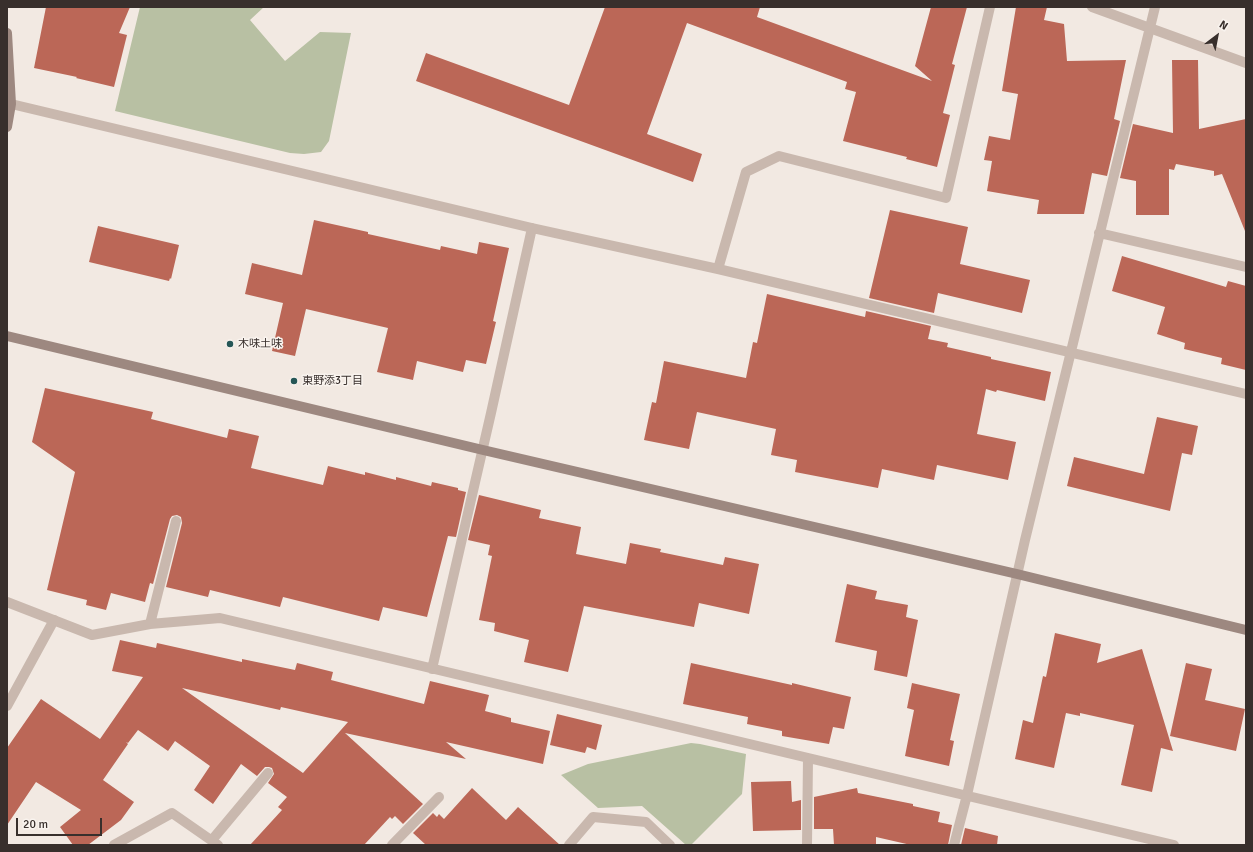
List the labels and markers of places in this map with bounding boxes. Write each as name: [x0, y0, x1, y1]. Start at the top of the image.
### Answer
place label: 木味土味: [238, 337, 282, 351]
marker: 木味土味: [225, 339, 235, 349]
place label: 東野添3丁目: [302, 374, 363, 388]
marker: 東野添3丁目: [289, 376, 299, 386]

